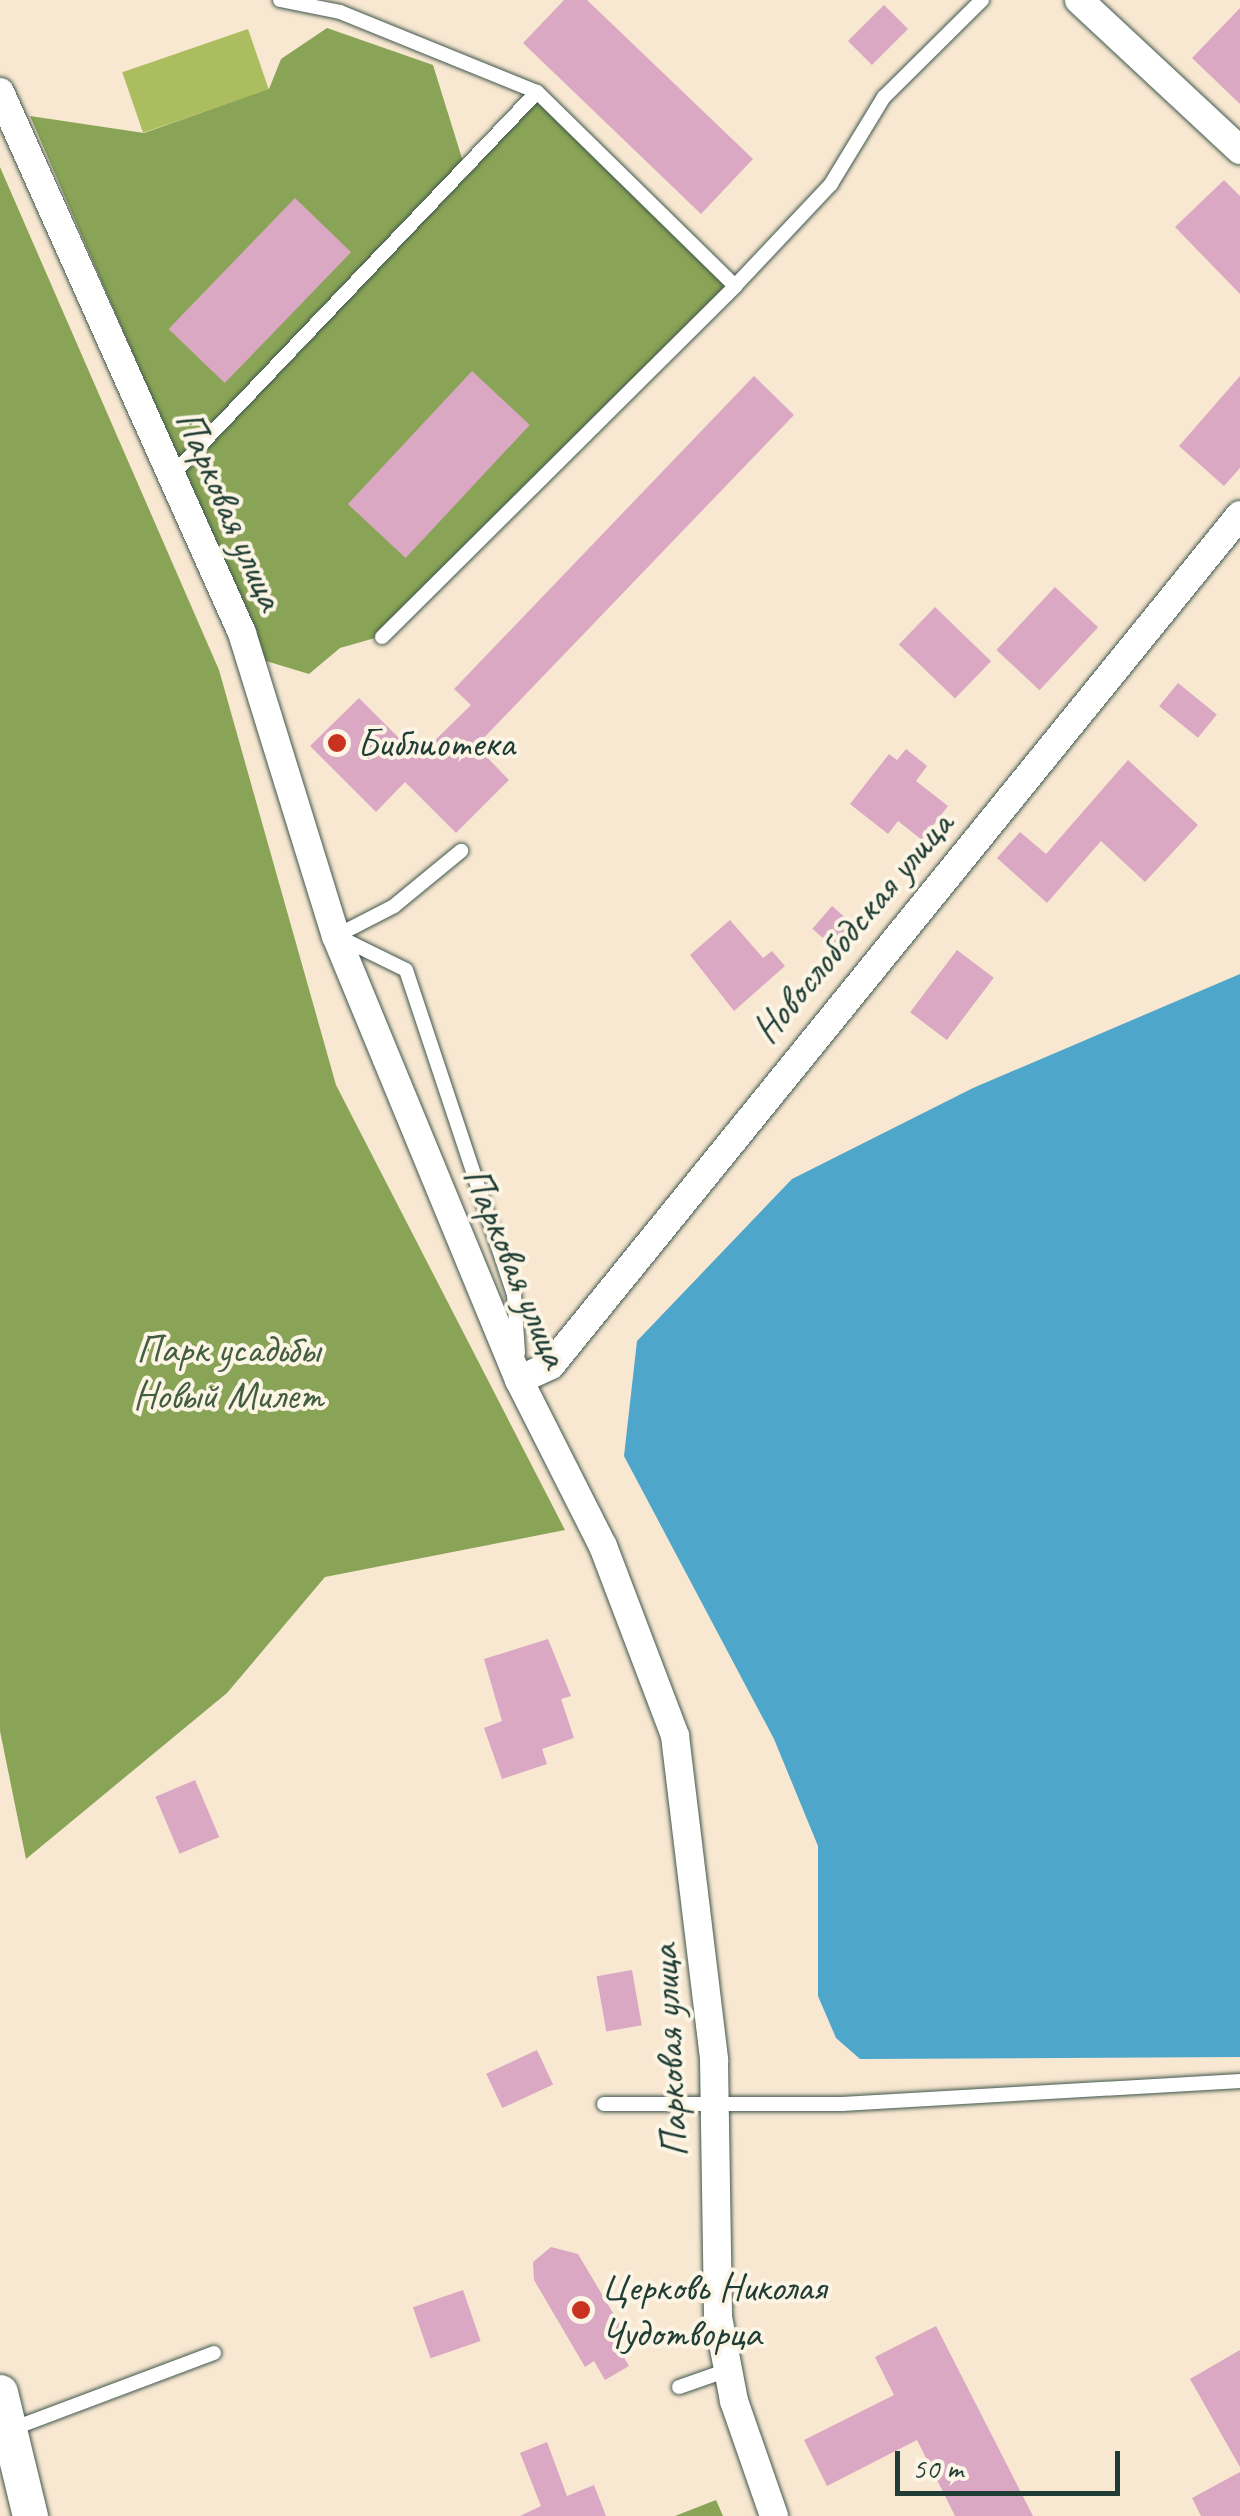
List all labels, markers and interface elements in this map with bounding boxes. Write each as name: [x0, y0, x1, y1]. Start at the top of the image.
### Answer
street label: Парковая улица: [164, 402, 296, 618]
place label: Библиотека: [357, 719, 514, 767]
marker: Библиотека: [326, 732, 348, 754]
street label: Новослободская улица: [741, 801, 963, 1053]
street label: Парковая улица: [452, 1159, 580, 1375]
park label: Парк усадьбы Новый Милет: [133, 1325, 323, 1419]
street label: Парковая улица: [639, 1942, 699, 2160]
place label: Церковь Николая Чудотворца: [601, 2263, 827, 2357]
marker: Церковь Николая Чудотворца: [570, 2299, 592, 2321]
scale bar: [900, 2431, 1125, 2493]
text: 50 m: [912, 2449, 963, 2487]

